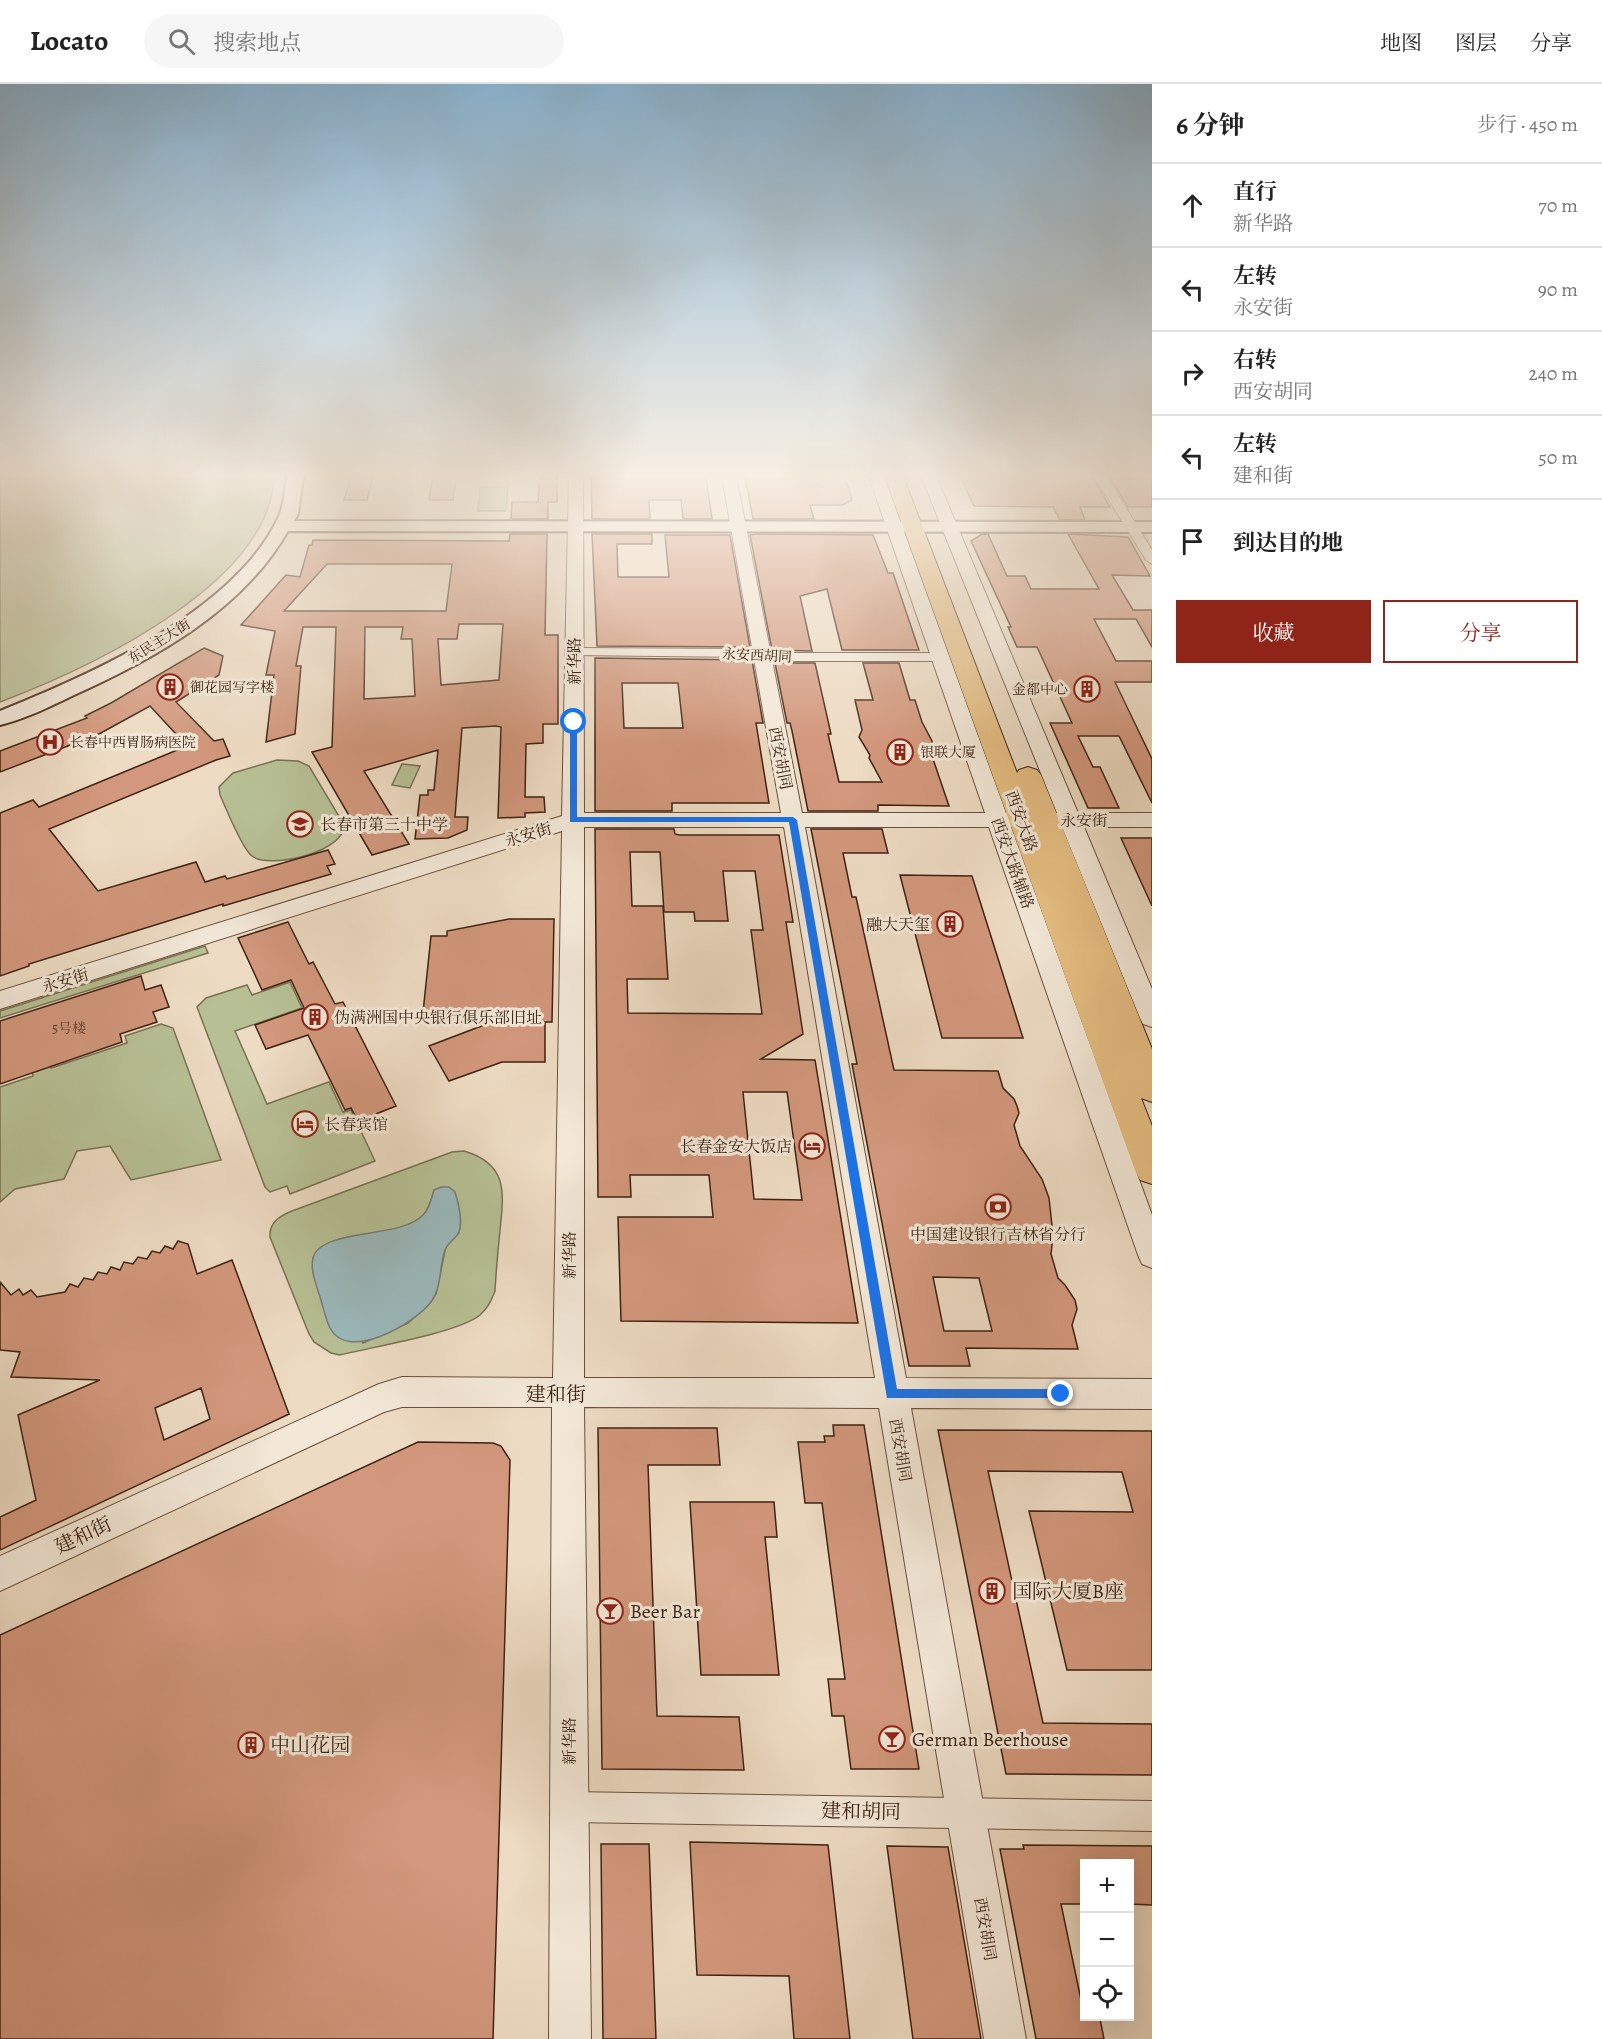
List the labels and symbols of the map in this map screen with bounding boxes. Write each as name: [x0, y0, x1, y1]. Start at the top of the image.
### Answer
street label: 东民主大街: [125, 615, 194, 668]
street label: 新华路: [564, 637, 586, 685]
street label: 永安西胡同: [722, 644, 792, 667]
building icon: 御花园写字楼: [155, 672, 185, 702]
building icon: 金都中心: [1072, 674, 1102, 704]
place label: 御花园写字楼: [190, 678, 274, 697]
place label: 金都中心: [1012, 680, 1068, 699]
route start: [560, 708, 586, 734]
street label: 西安胡同: [763, 725, 797, 792]
hospital icon: 长春中西胃肠病医院: [35, 727, 65, 757]
place label: 长春中西胃肠病医院: [70, 733, 196, 752]
building icon: 银联大厦: [885, 737, 915, 767]
place label: 银联大厦: [920, 743, 976, 762]
street label: 西安大路: [1000, 788, 1042, 855]
school or university icon: 长春市第三十中学: [285, 809, 315, 839]
street label: 永安街: [1060, 810, 1108, 832]
place label: 长春市第三十中学: [320, 814, 448, 836]
street label: 西安大路辅路: [985, 814, 1039, 912]
street label: 永安街: [502, 817, 554, 852]
building icon: 融大天玺: [935, 909, 965, 939]
place label: 融大天玺: [866, 914, 930, 936]
street label: 永安街: [39, 963, 91, 998]
building icon: 伪满洲国中央银行俱乐部旧址: [300, 1002, 330, 1032]
place label: 伪满洲国中央银行俱乐部旧址: [334, 1007, 542, 1029]
house number: 5号楼: [52, 1019, 86, 1038]
hotel icon: 长春宾馆: [290, 1109, 320, 1139]
place label: 长春宾馆: [324, 1114, 388, 1136]
hotel icon: 长春金安大饭店: [797, 1131, 827, 1161]
place label: 长春金安大饭店: [680, 1136, 792, 1158]
bank icon: 中国建设银行吉林省分行: [983, 1192, 1013, 1222]
place label: 中国建设银行吉林省分行: [910, 1224, 1086, 1246]
street label: 新华路: [559, 1231, 581, 1279]
route end: [1047, 1380, 1073, 1406]
street label: 建和街: [526, 1381, 586, 1408]
street label: 西安胡同: [884, 1417, 916, 1484]
street label: 建和街: [50, 1511, 116, 1560]
building icon: 国际大厦B座: [977, 1576, 1007, 1606]
place label: 国际大厦B座: [1012, 1578, 1124, 1605]
bar icon: Beer Bar: [595, 1596, 625, 1626]
place label: Beer Bar: [630, 1598, 701, 1625]
street label: 新华路: [559, 1717, 581, 1765]
bar icon: German Beerhouse: [877, 1724, 907, 1754]
place label: German Beerhouse: [912, 1726, 1068, 1753]
building icon: 中山花园: [236, 1730, 266, 1760]
place label: 中山花园: [270, 1732, 350, 1759]
street label: 建和胡同: [821, 1797, 901, 1826]
street label: 西安胡同: [969, 1896, 1001, 1963]

